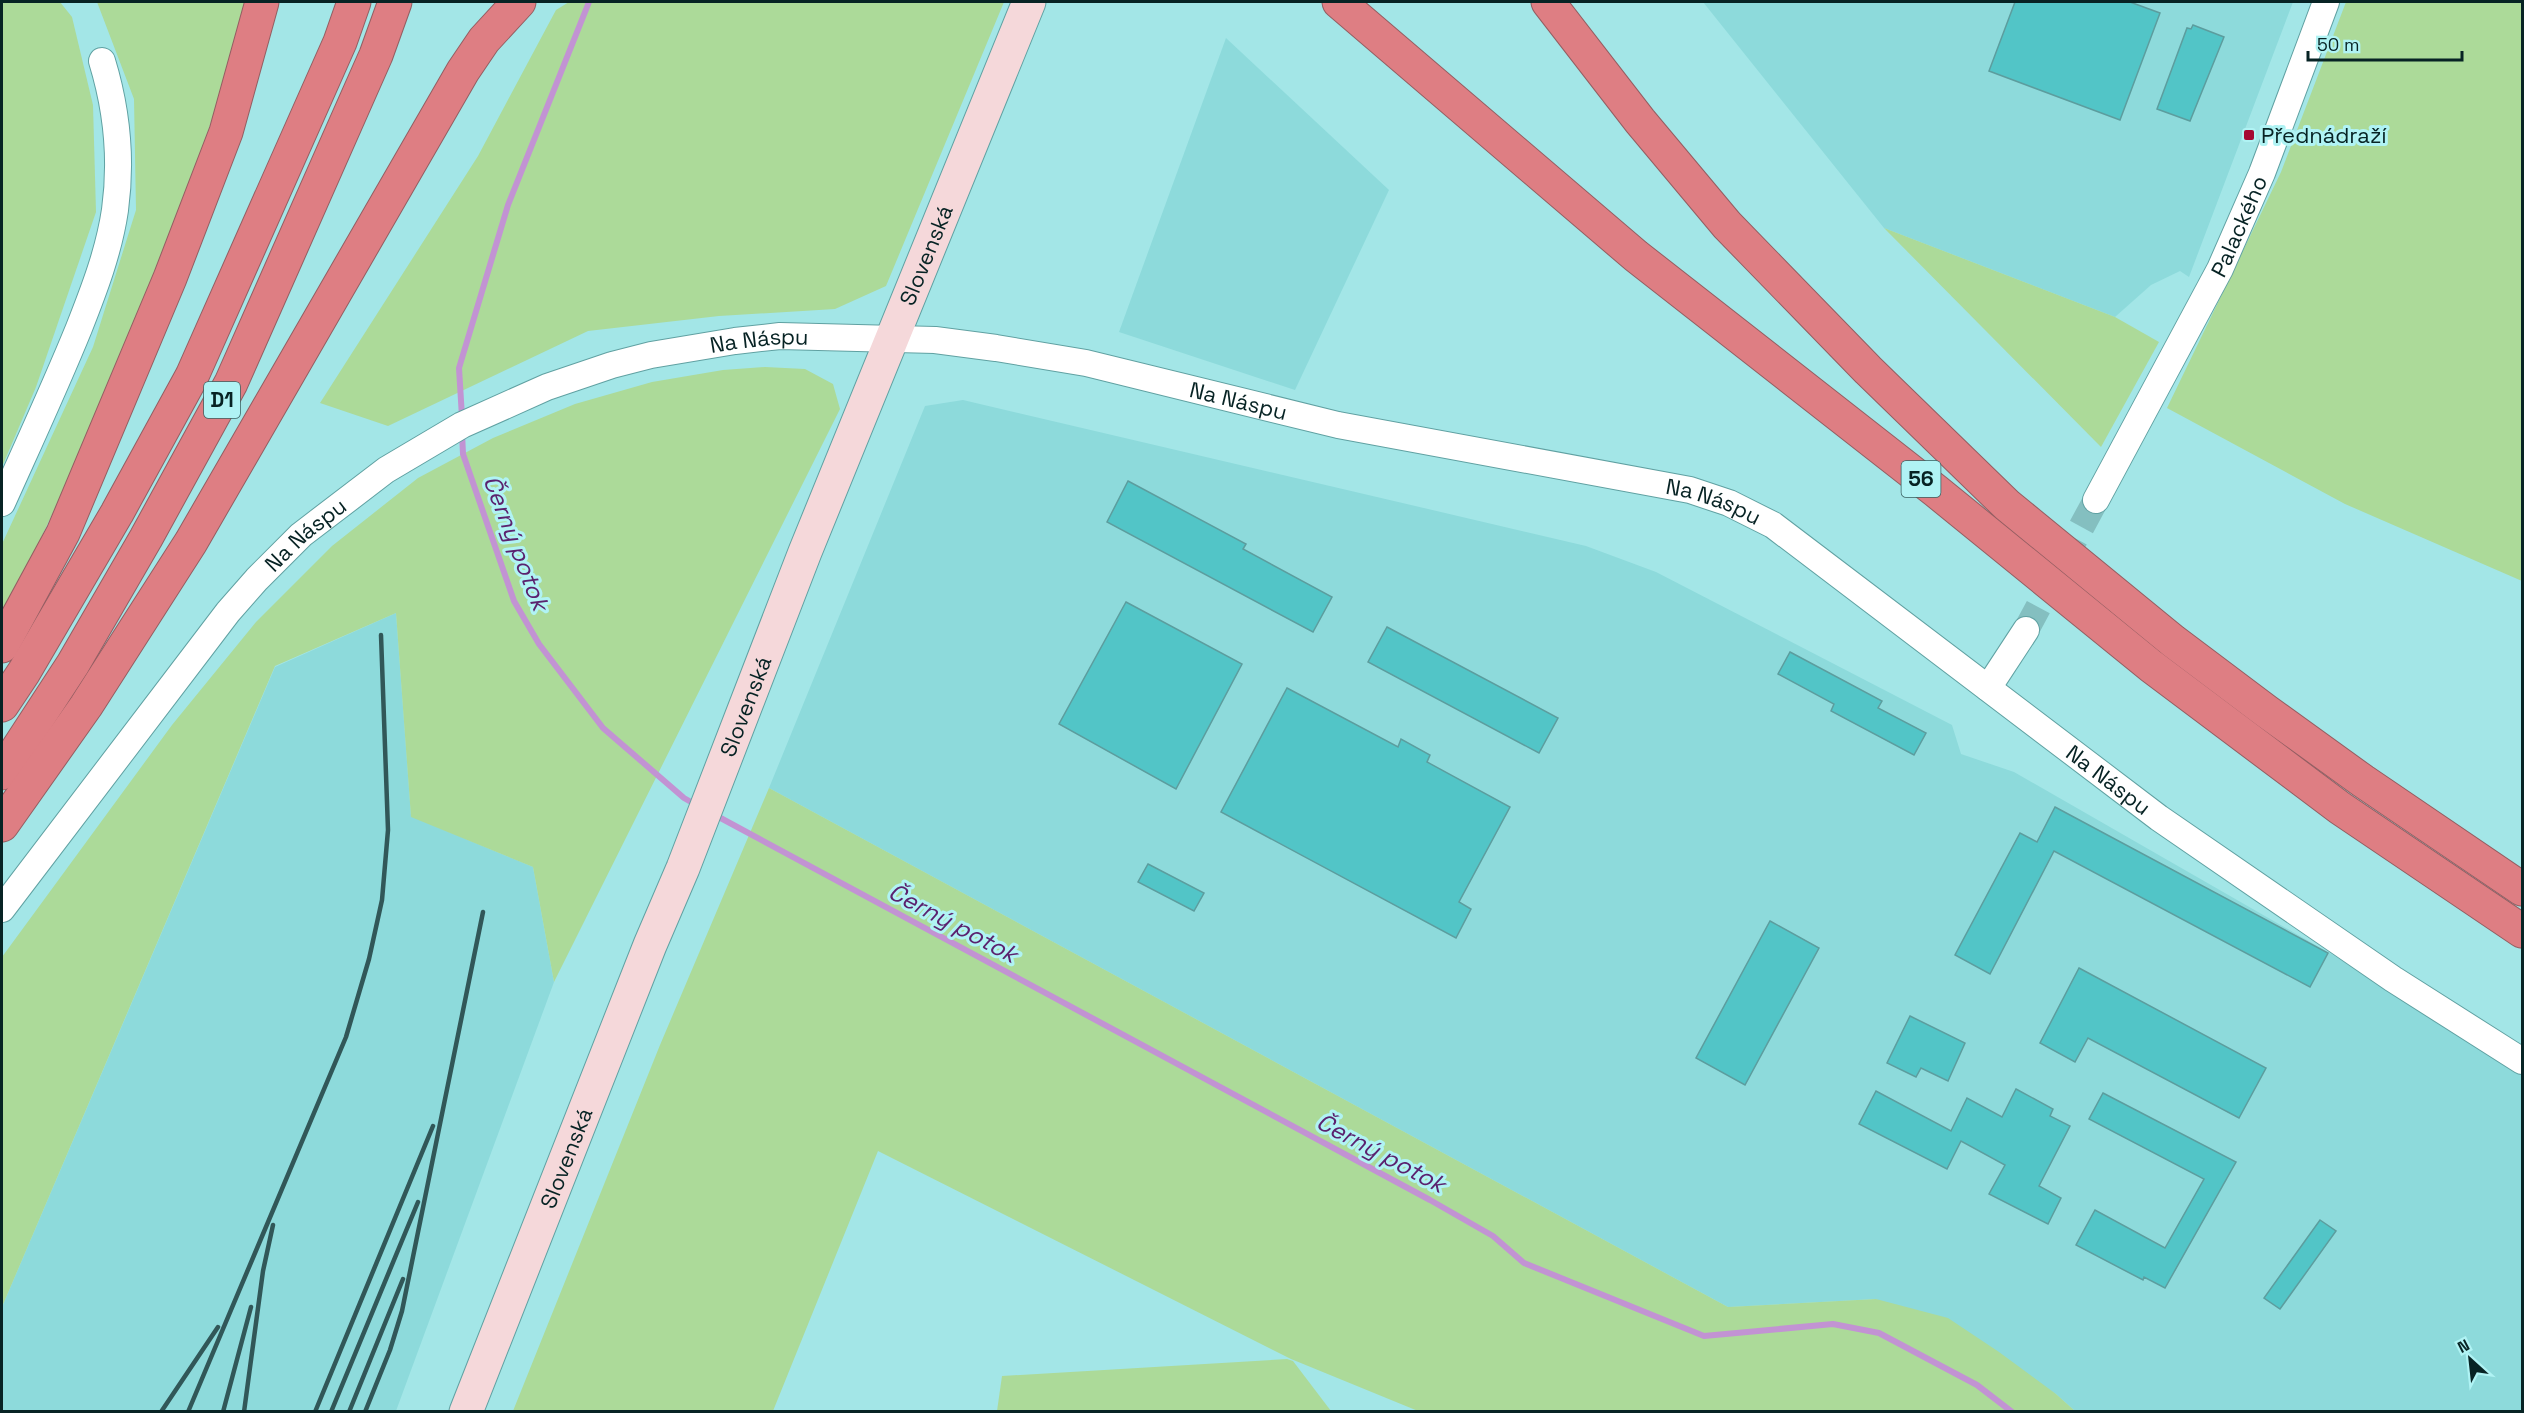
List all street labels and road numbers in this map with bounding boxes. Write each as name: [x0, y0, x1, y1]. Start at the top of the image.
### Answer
street label: Palackého: [2204, 171, 2273, 282]
street label: Slovenská: [893, 201, 959, 309]
street label: Na Náspu: [708, 322, 809, 359]
street label: Na Náspu: [1187, 375, 1290, 426]
road number: D1: [204, 382, 240, 418]
road number: 56: [1902, 461, 1940, 497]
street label: Na Náspu: [1664, 472, 1766, 531]
street label: Na Náspu: [259, 491, 352, 577]
street label: Slovenská: [713, 652, 778, 761]
street label: Na Náspu: [2061, 739, 2157, 821]
street label: Slovenská: [534, 1103, 599, 1212]

